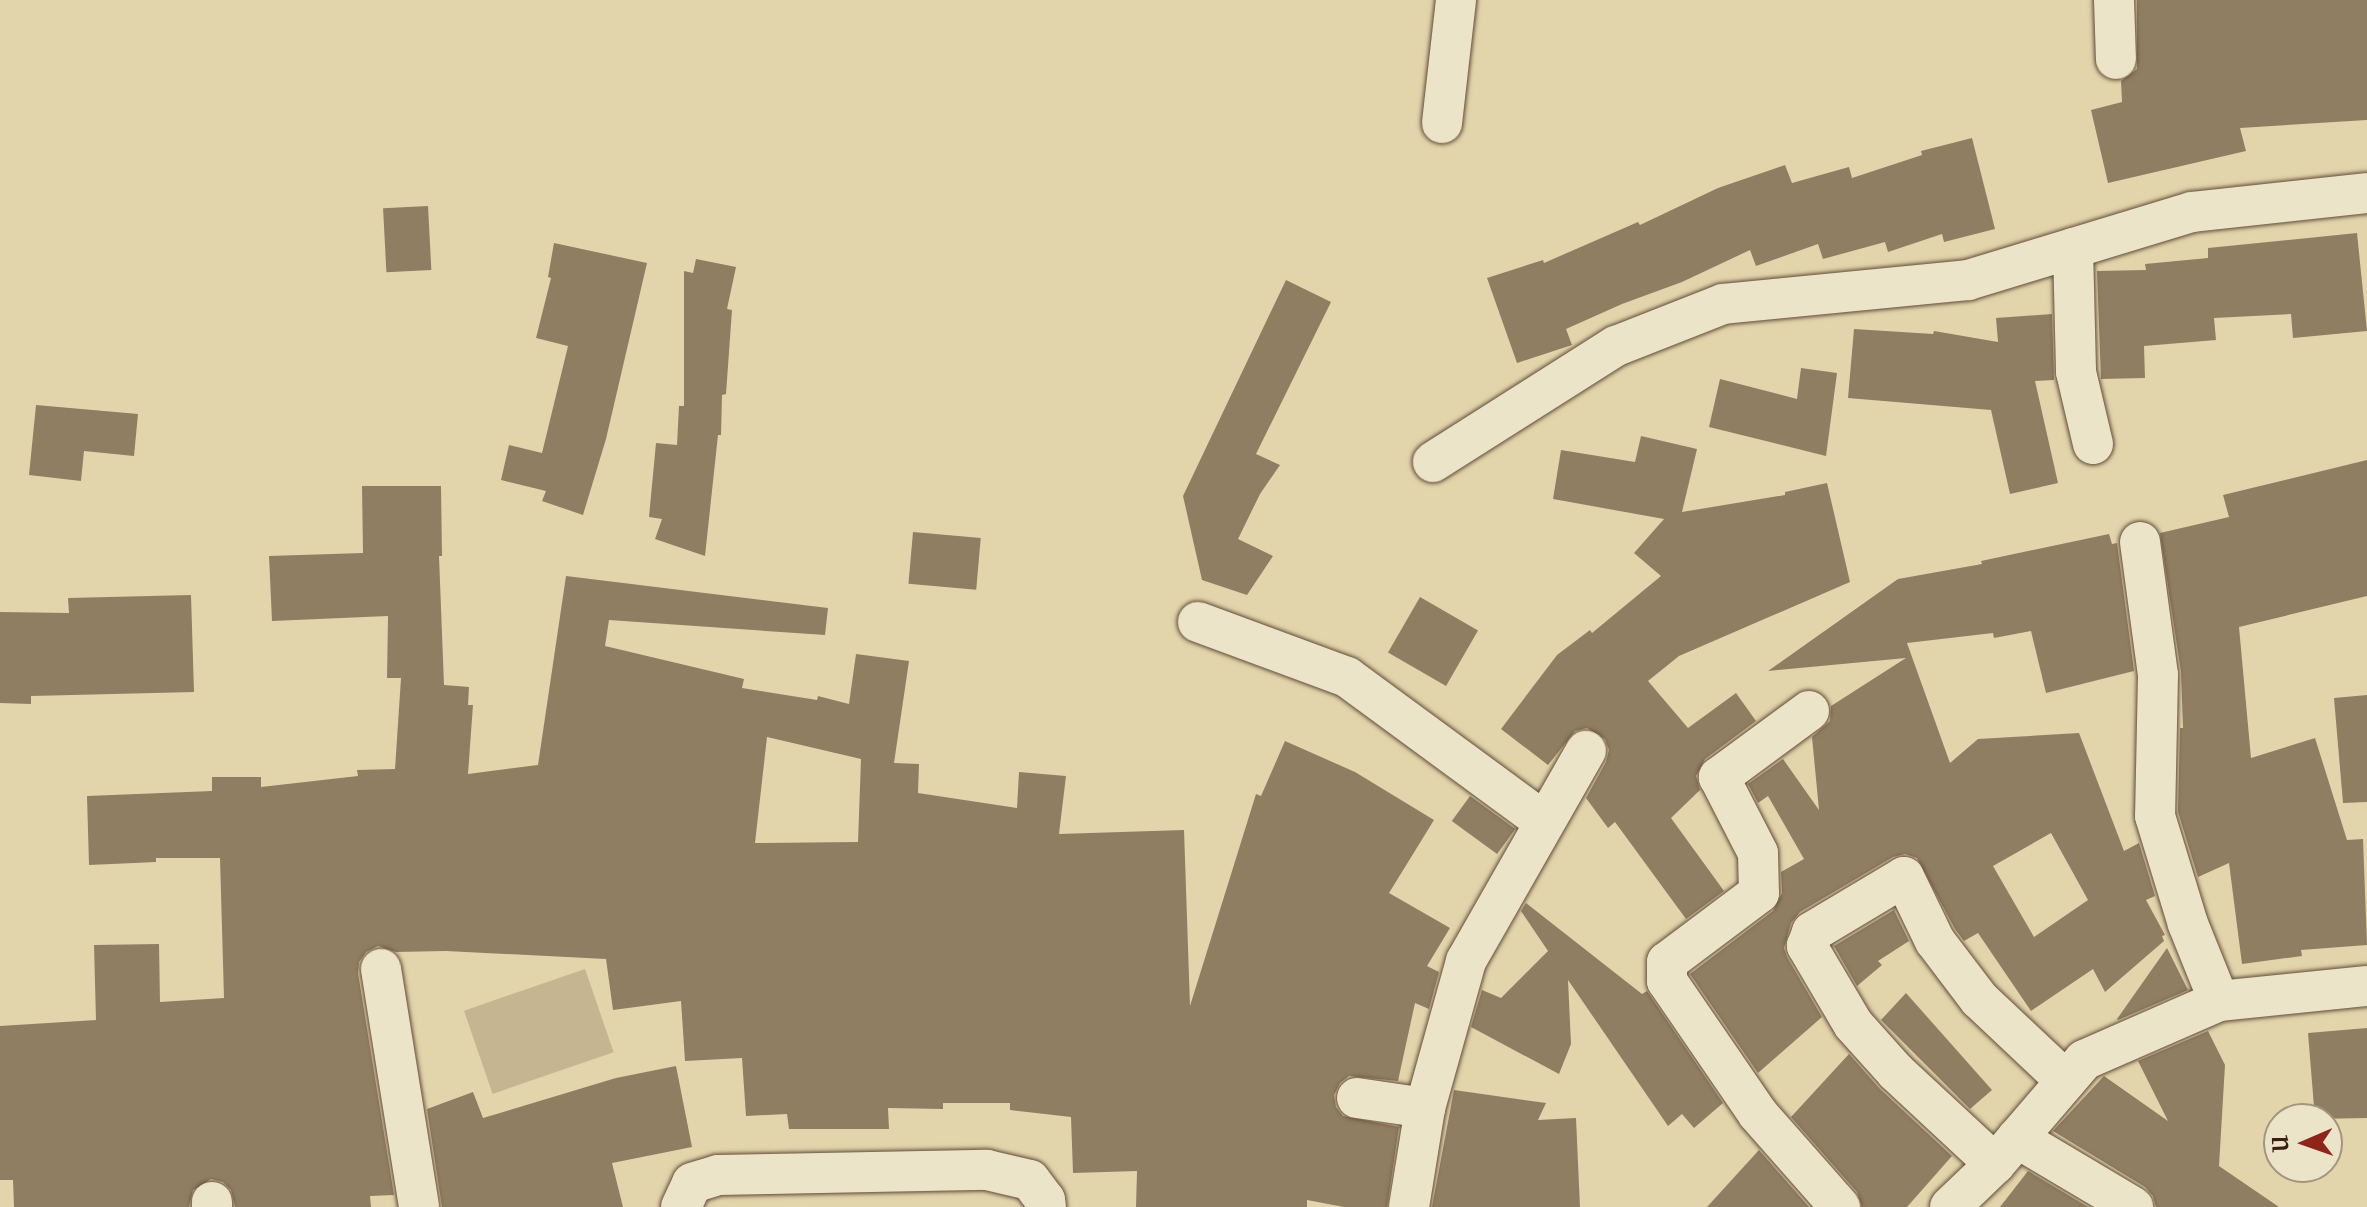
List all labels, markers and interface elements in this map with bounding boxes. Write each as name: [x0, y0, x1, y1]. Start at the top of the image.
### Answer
north arrow: [2263, 1103, 2343, 1183]
text: U: [2268, 1135, 2294, 1153]

